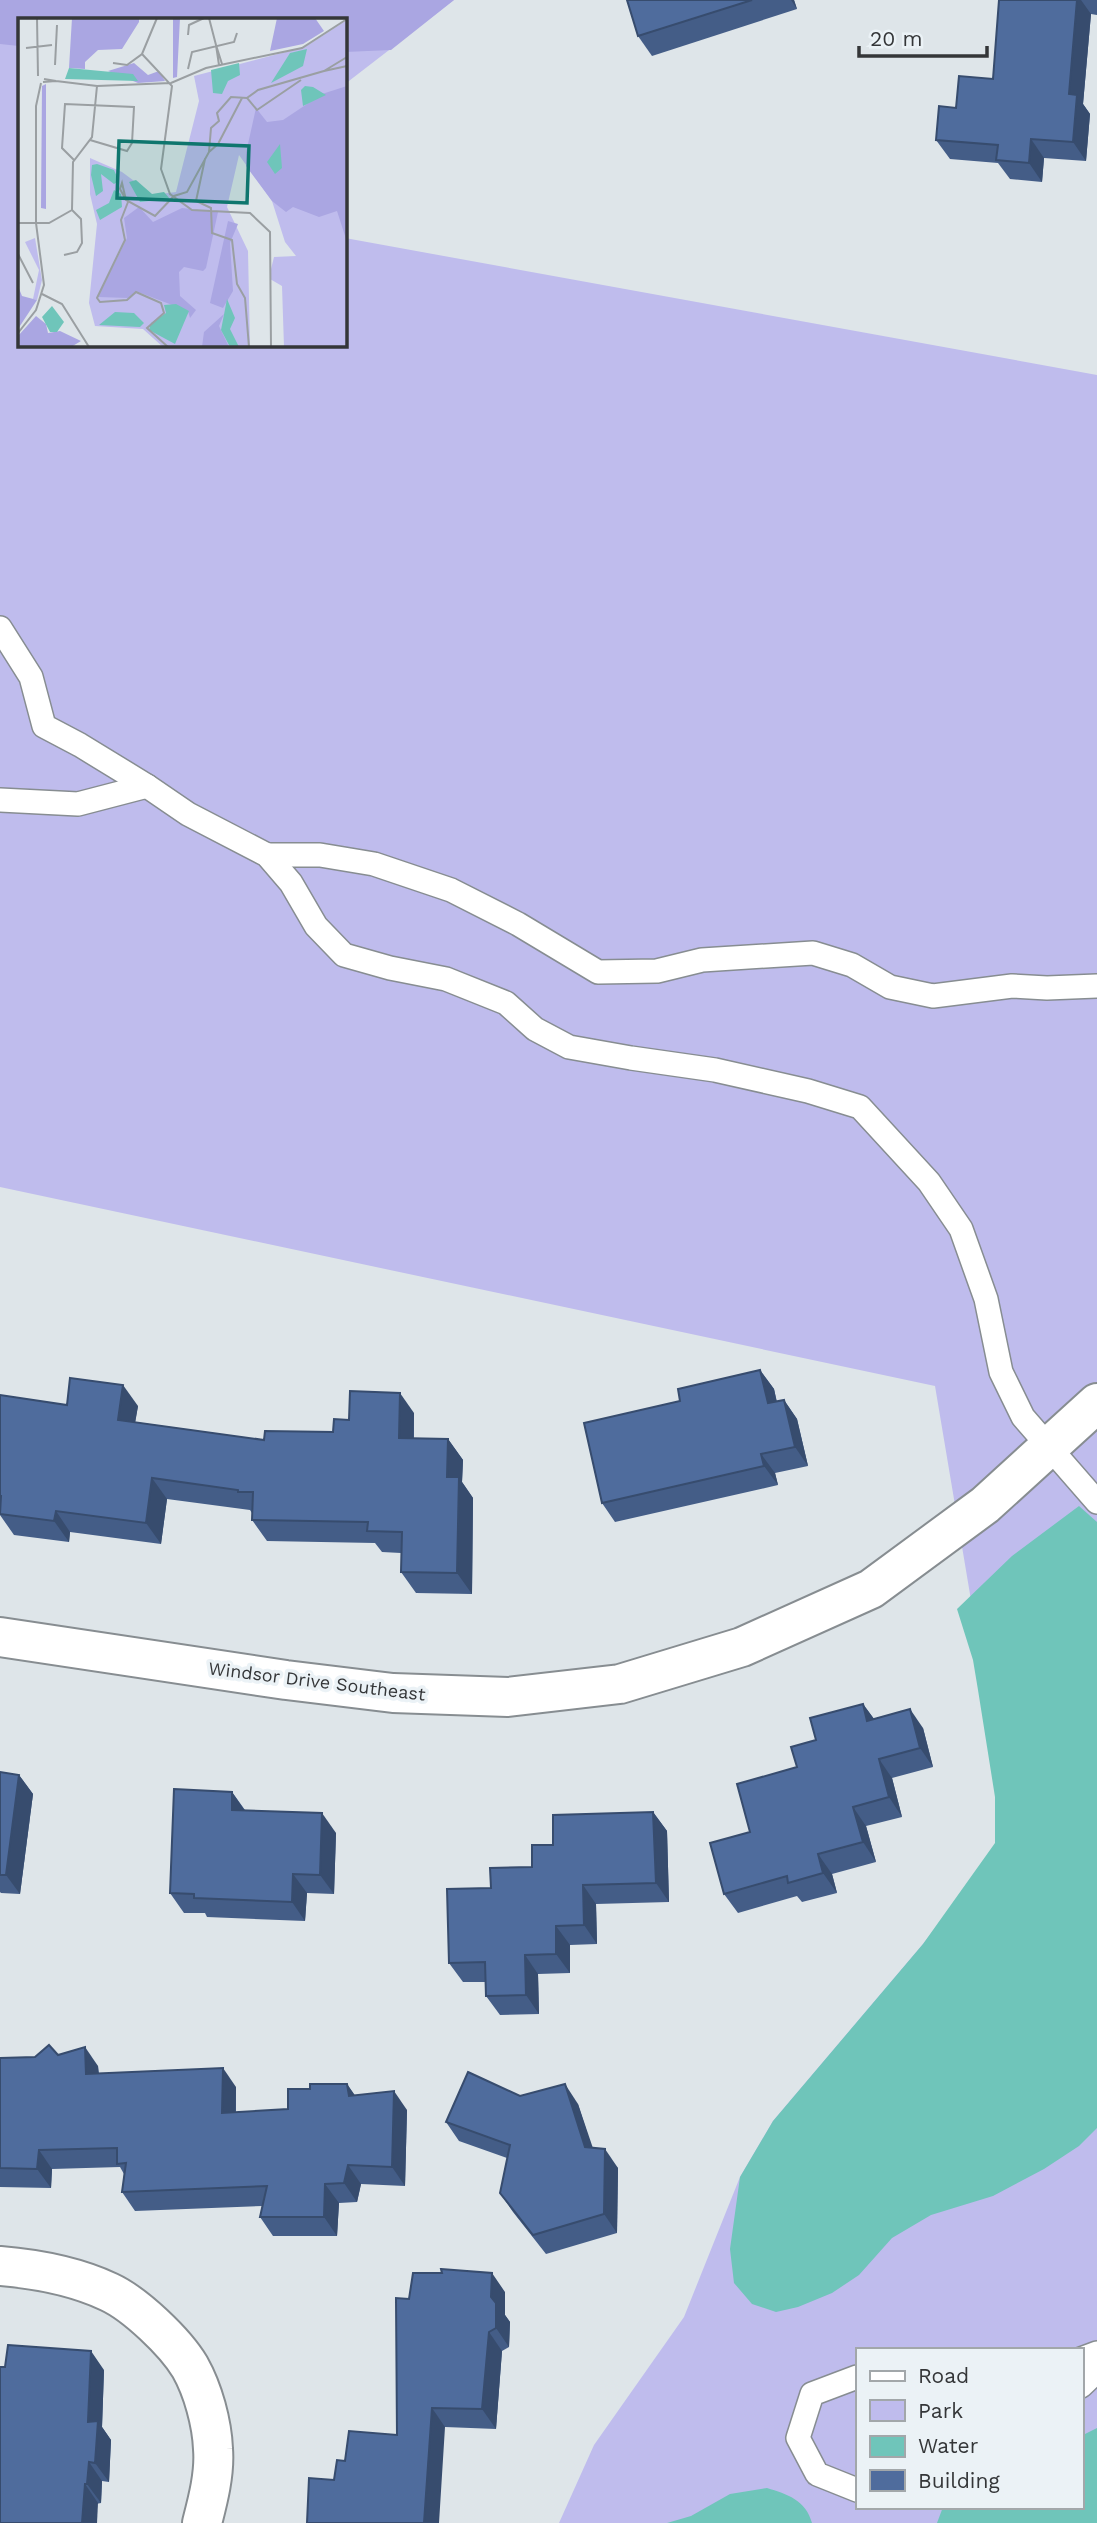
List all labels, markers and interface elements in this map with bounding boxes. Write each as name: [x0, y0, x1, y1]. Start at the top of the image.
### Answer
scale bar: [859, 14, 987, 58]
inset map: [18, 18, 346, 346]
text: 20 m: [870, 26, 922, 51]
street label: Windsor Drive Southeast: [207, 1657, 427, 1705]
legend: [856, 2348, 1083, 2509]
text: Road: [918, 2363, 969, 2388]
text: Park: [918, 2398, 963, 2423]
text: Water: [918, 2433, 979, 2458]
text: Building: [918, 2468, 1000, 2493]

